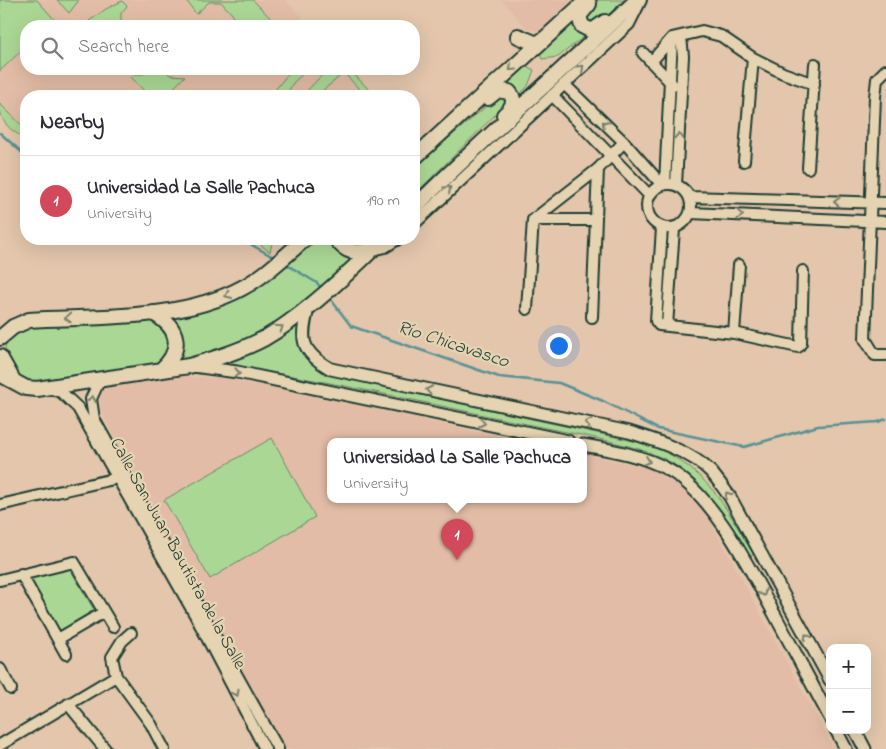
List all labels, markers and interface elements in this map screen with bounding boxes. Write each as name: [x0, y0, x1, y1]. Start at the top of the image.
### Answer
search box: [20, 20, 420, 75]
icon: search: [38, 34, 66, 62]
text: Search here: [78, 34, 169, 61]
one-way arrow: [509, 63, 518, 72]
one-way arrow: [576, 65, 585, 74]
text: Nearby: [40, 108, 104, 138]
one-way arrow: [602, 120, 611, 129]
one-way arrow: [673, 132, 684, 140]
text: Universidad La Salle Pachuca: [87, 175, 315, 202]
one-way arrow: [443, 186, 452, 195]
text: 1: [53, 189, 59, 213]
text: 190 m: [367, 189, 400, 213]
one-way arrow: [833, 196, 841, 207]
text: University: [87, 202, 152, 226]
one-way arrow: [736, 210, 744, 221]
one-way arrow: [224, 289, 233, 299]
one-way arrow: [64, 312, 72, 323]
water label: Río Chicavasco: [394, 314, 513, 376]
one-way arrow: [274, 325, 283, 333]
your location: [546, 333, 572, 359]
one-way arrow: [233, 367, 241, 377]
one-way arrow: [425, 385, 433, 396]
one-way arrow: [87, 394, 97, 403]
one-way arrow: [477, 418, 486, 428]
one-way arrow: [584, 419, 592, 429]
street label: Calle San Juan Bautista de la Salle: [102, 434, 252, 675]
popup: [327, 438, 587, 503]
text: Universidad La Salle Pachuca: [343, 445, 571, 472]
one-way arrow: [643, 455, 651, 465]
text: University: [343, 472, 408, 496]
one-way arrow: [725, 491, 734, 501]
pin: 1: [441, 519, 473, 560]
one-way arrow: [757, 588, 767, 597]
one-way arrow: [803, 633, 813, 642]
map controls: [826, 644, 871, 734]
button: +: [826, 644, 871, 689]
one-way arrow: [230, 688, 240, 697]
button: −: [826, 689, 871, 734]

